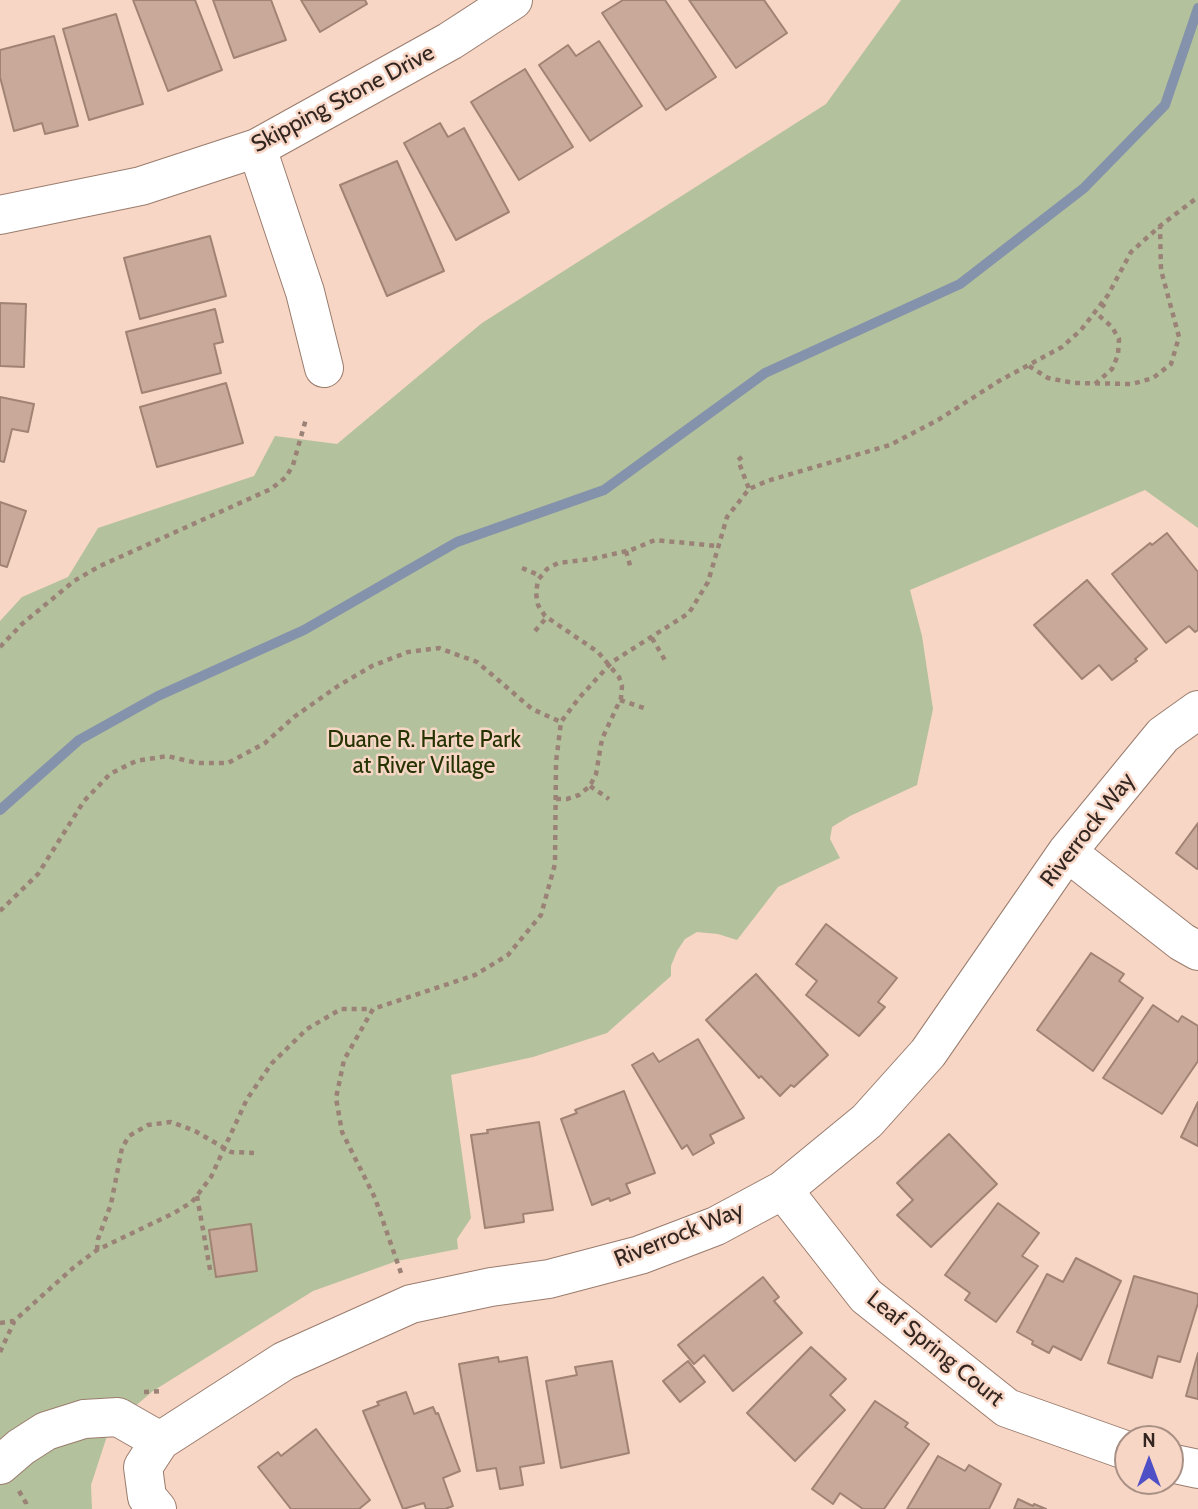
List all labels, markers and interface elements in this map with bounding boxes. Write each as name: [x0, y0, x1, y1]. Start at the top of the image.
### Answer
street label: Skipping Stone Drive: [247, 39, 439, 159]
park label: Duane R. Harte Park at River Village: [327, 726, 521, 780]
street label: Riverrock Way: [1035, 767, 1141, 893]
street label: Riverrock Way: [610, 1196, 748, 1274]
street label: Leaf Spring Court: [861, 1285, 1009, 1413]
north arrow: [1114, 1425, 1184, 1495]
text: N: [1142, 1429, 1156, 1452]

